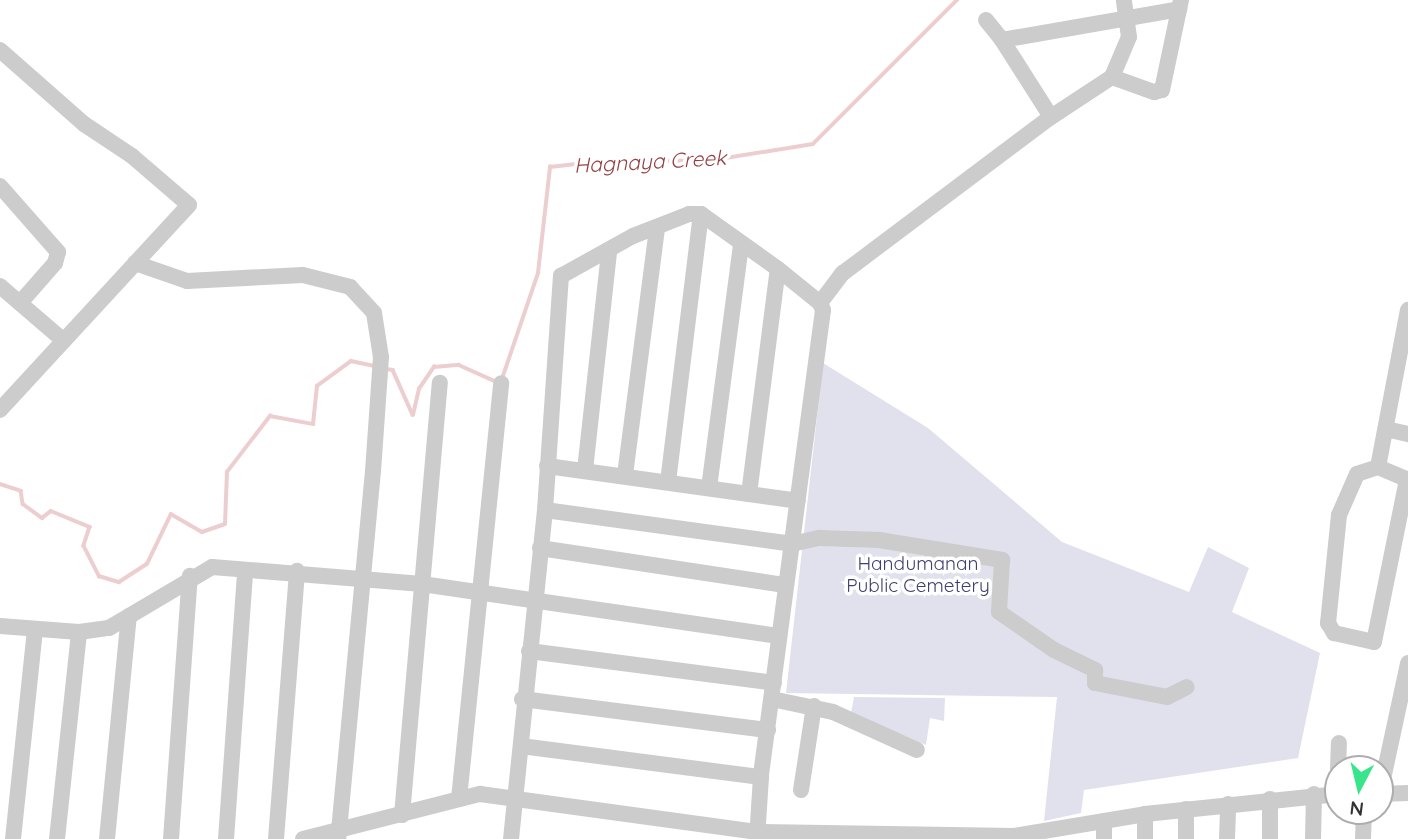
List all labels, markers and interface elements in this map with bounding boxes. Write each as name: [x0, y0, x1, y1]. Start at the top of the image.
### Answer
water label: Hagnaya Creek: [573, 144, 727, 178]
park label: Handumanan Public Cemetery: [846, 553, 990, 597]
north arrow: [1324, 755, 1394, 825]
text: N: [1348, 796, 1365, 822]

